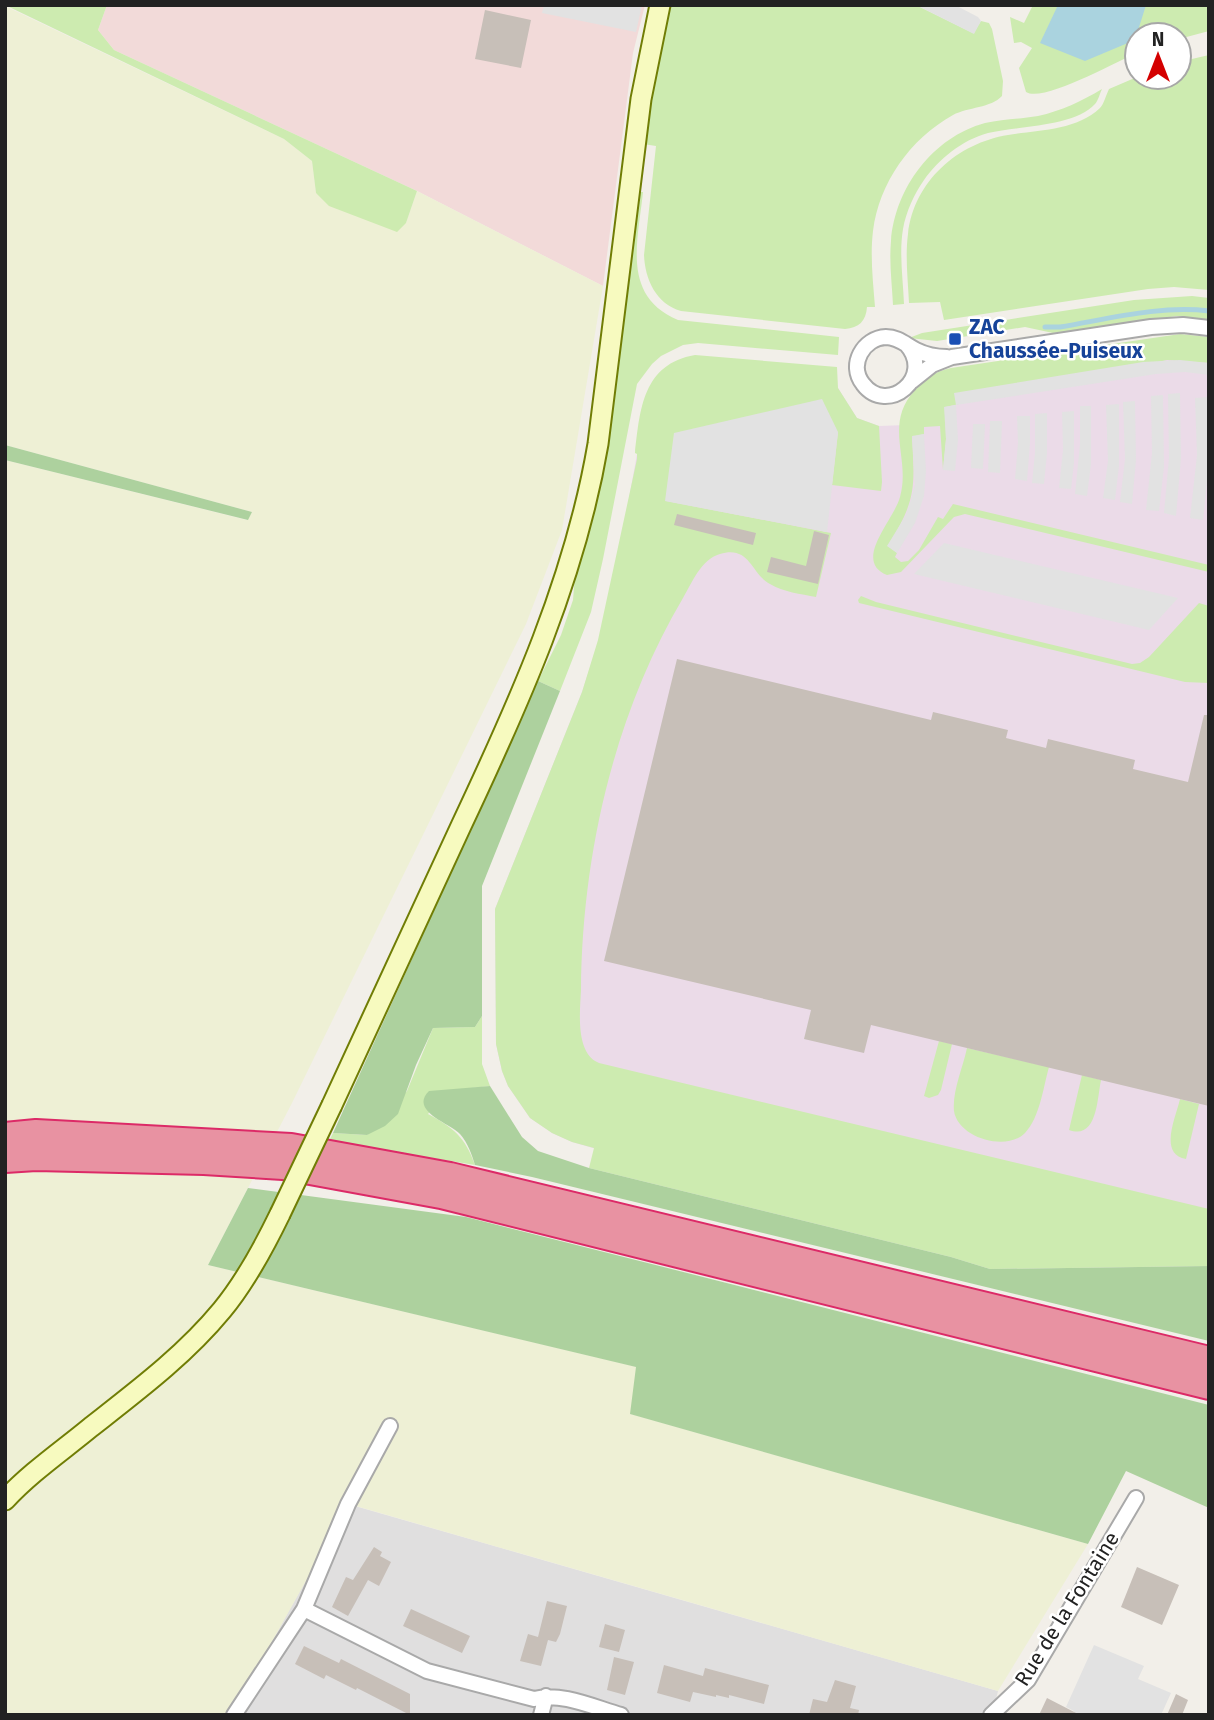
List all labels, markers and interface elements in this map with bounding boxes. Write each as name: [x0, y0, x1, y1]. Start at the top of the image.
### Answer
north arrow: [1123, 21, 1193, 91]
text: N: [1152, 28, 1164, 51]
place label: ZAC Chaussée-Puiseux: [969, 314, 1143, 364]
marker: ZAC Chaussée-Puiseux: [947, 331, 963, 347]
street label: Rue de la Fontaine: [1009, 1527, 1125, 1691]

